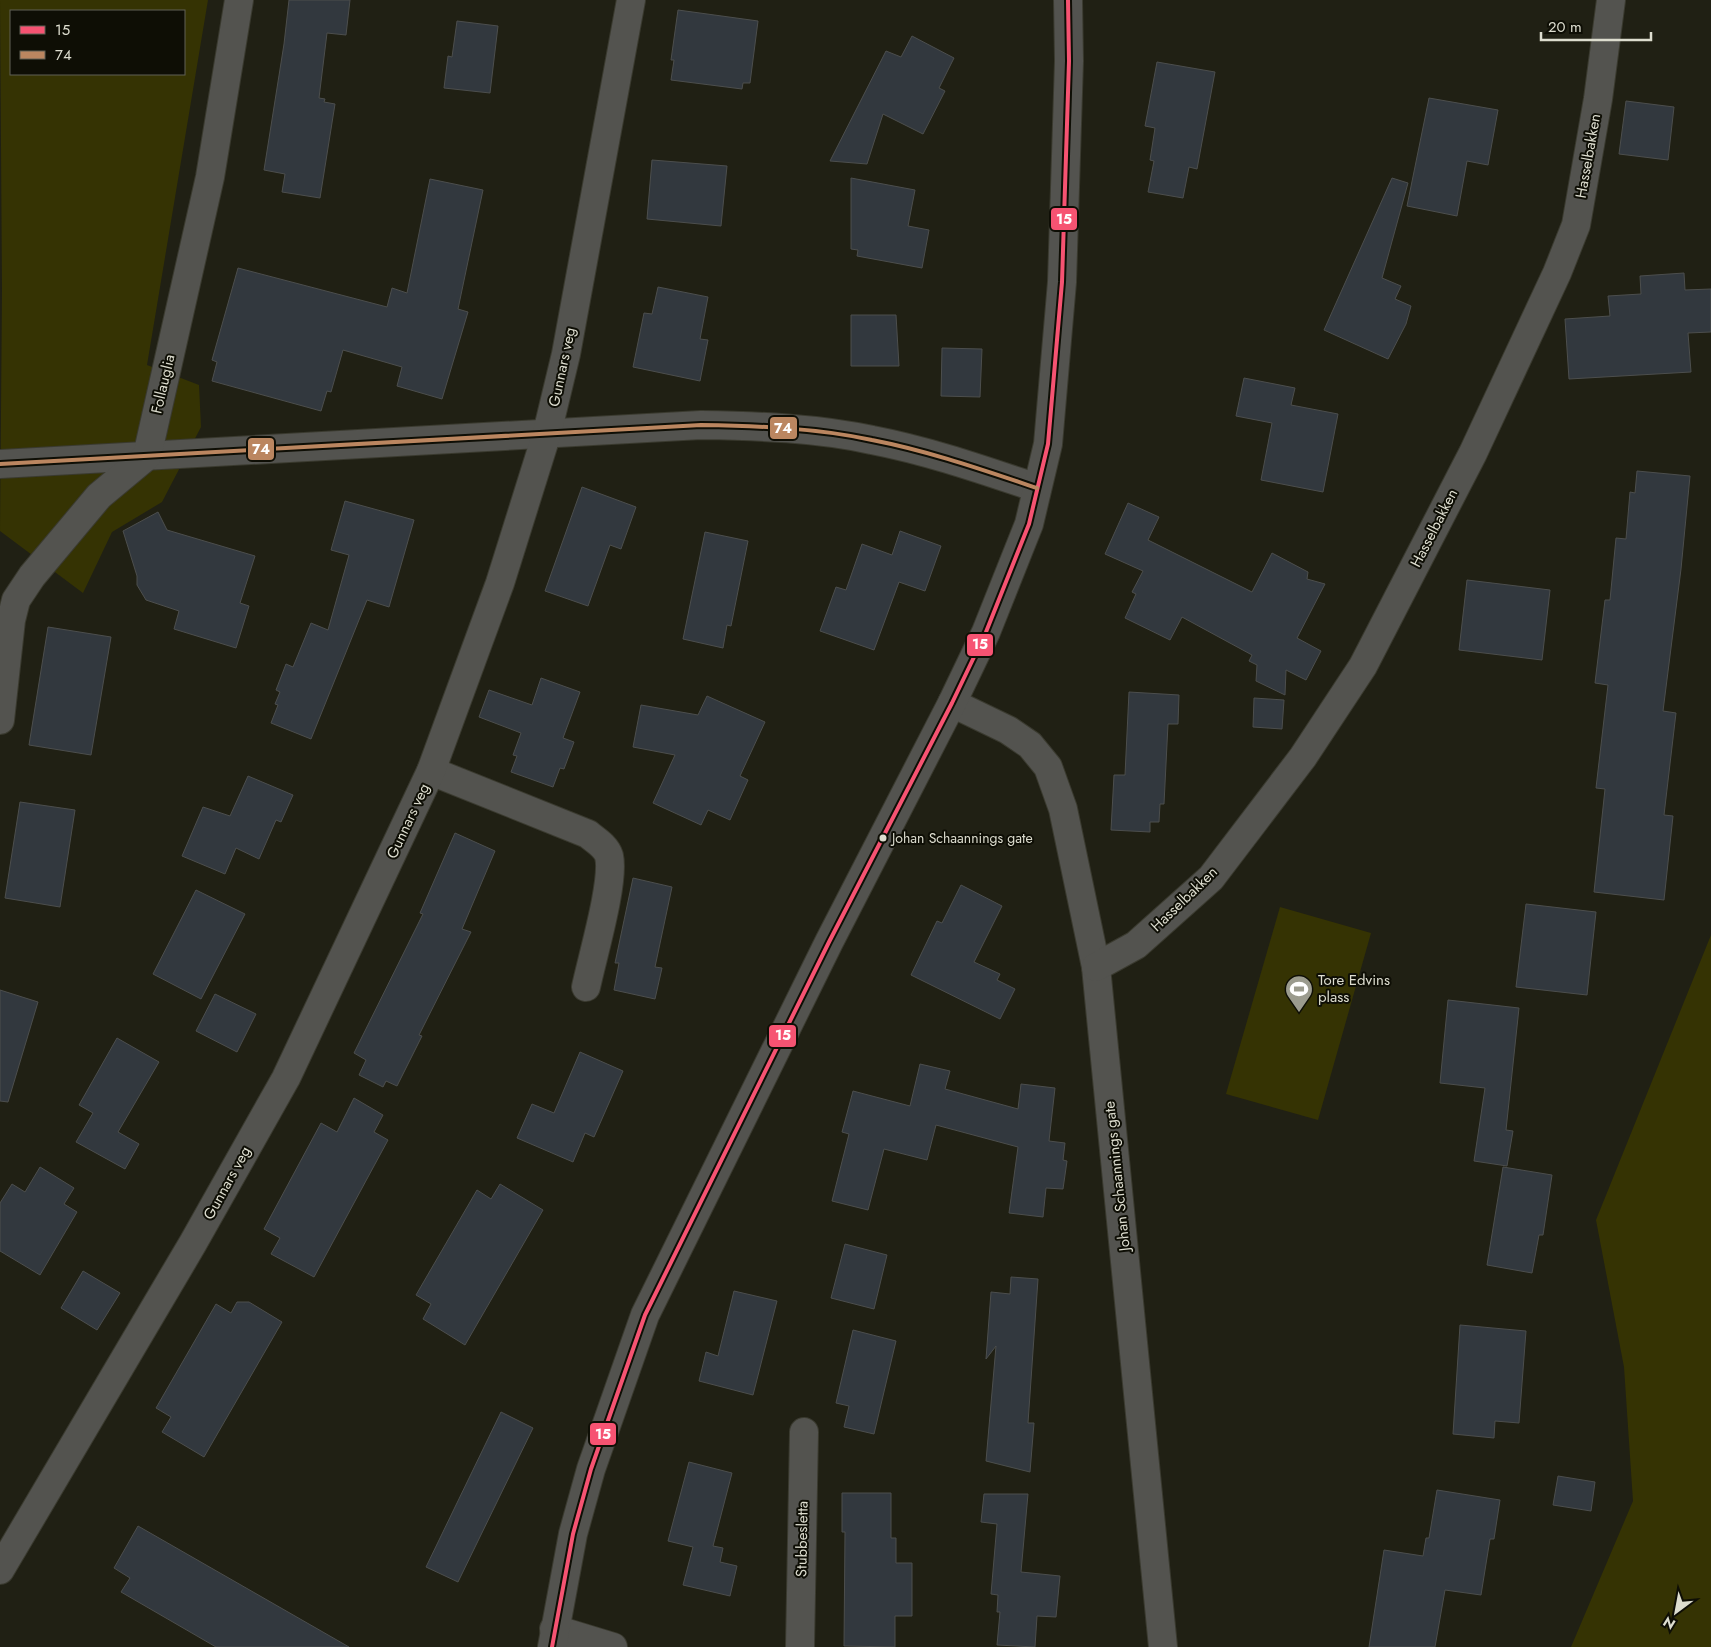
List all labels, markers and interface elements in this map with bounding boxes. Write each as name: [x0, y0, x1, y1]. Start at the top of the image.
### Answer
legend: [10, 10, 185, 75]
scale bar: [1541, 10, 1651, 42]
text: 20 m: [1548, 16, 1582, 38]
text: 15: [55, 19, 70, 41]
text: 74: [55, 44, 72, 66]
street label: Hasselbakken: [1570, 112, 1606, 200]
line badge: 15: [1050, 207, 1078, 231]
text: 15: [1056, 209, 1072, 229]
street label: Gunnars veg: [543, 325, 581, 409]
street label: Follauglia: [145, 352, 181, 416]
line badge: 74: [769, 416, 798, 440]
text: 74: [774, 418, 792, 438]
line badge: 74: [247, 437, 275, 461]
text: 74: [252, 439, 270, 459]
street label: Hasselbakken: [1405, 485, 1463, 571]
line badge: 15: [966, 633, 994, 657]
text: 15: [972, 634, 988, 654]
street label: Gunnars veg: [381, 780, 435, 862]
place label: Johan Schaannings gate: [890, 828, 1033, 848]
marker: Johan Schaannings gate: [878, 833, 888, 843]
street label: Hasselbakken: [1146, 861, 1222, 937]
place label: Tore Edvins plass: [1318, 969, 1390, 1008]
sports icon: Tore Edvins plass: [1284, 974, 1314, 1013]
line badge: 15: [768, 1024, 797, 1048]
text: 15: [775, 1025, 791, 1045]
street label: Johan Schaannings gate: [1098, 1100, 1136, 1254]
street label: Gunnars veg: [198, 1142, 256, 1224]
line badge: 15: [589, 1422, 617, 1446]
text: 15: [595, 1424, 611, 1444]
street label: Stubbesletta: [790, 1501, 814, 1577]
north arrow: [1651, 1587, 1701, 1637]
text: N: [1659, 1612, 1679, 1634]

